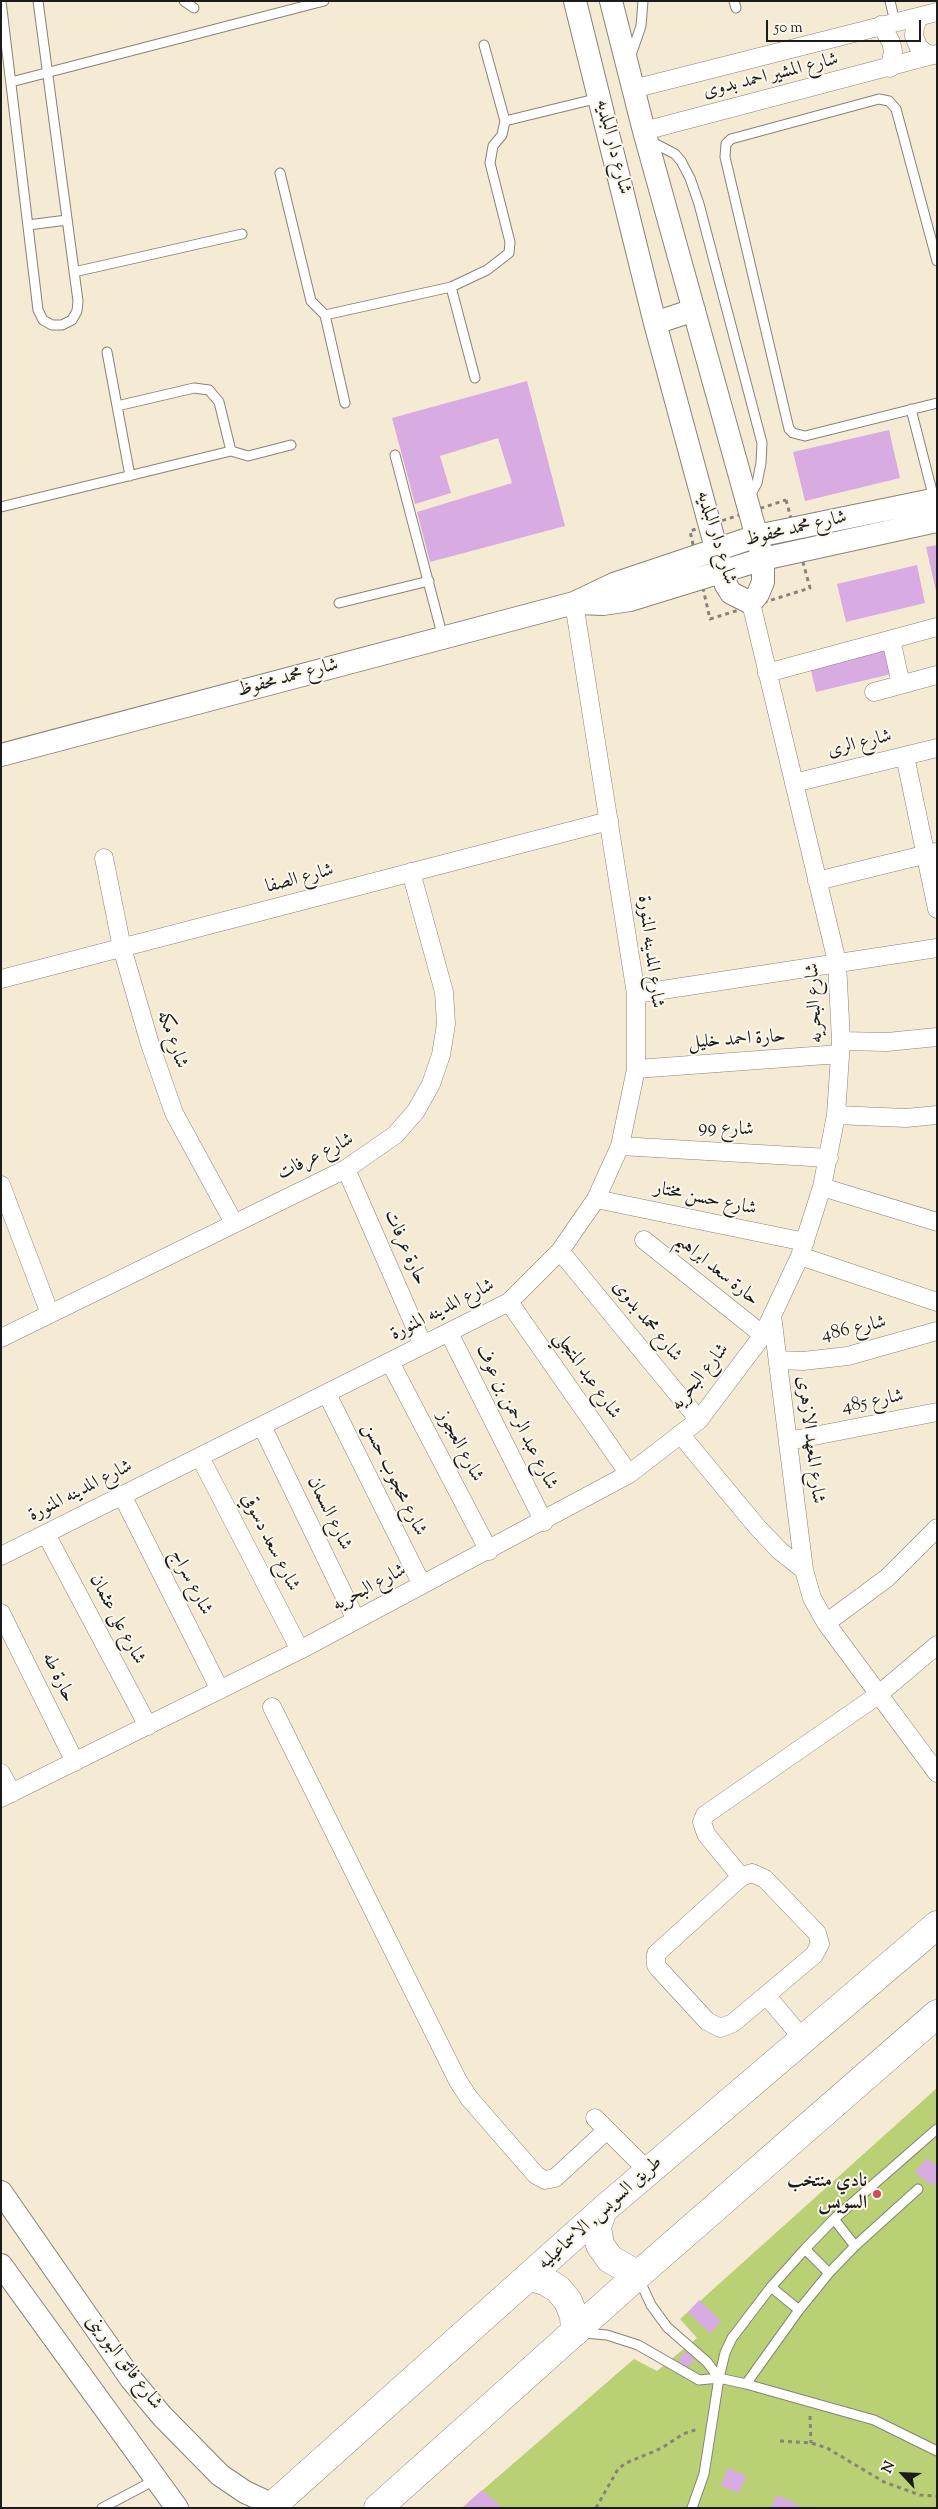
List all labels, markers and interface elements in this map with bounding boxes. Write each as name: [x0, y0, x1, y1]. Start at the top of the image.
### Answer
scale bar: [768, 10, 923, 42]
text: 50 m: [774, 18, 803, 39]
street label: شارع المشير احمد بدوى: [701, 49, 841, 105]
street label: شارع دار البلديه: [589, 97, 635, 197]
street label: شارع دار البلديه: [690, 488, 740, 588]
street label: شارع محمد محفوظ: [743, 507, 849, 553]
street label: شارع محمد محفوظ: [235, 655, 341, 703]
street label: شارع الرى: [826, 726, 894, 764]
street label: شارع الصفا: [263, 860, 337, 900]
street label: شارع المدينه المنورة: [631, 894, 667, 1010]
street label: شارع البحريه: [803, 962, 829, 1044]
street label: شارع مكه: [151, 1008, 191, 1072]
street label: حارة احمد خليل: [688, 1026, 786, 1056]
street label: شارع 99: [698, 1117, 754, 1143]
street label: شارع عرفات: [274, 1129, 358, 1187]
street label: شارع حسن مختار: [652, 1178, 758, 1222]
street label: حارة عرفات: [377, 1207, 431, 1289]
street label: حارة سعد ابراهيم: [669, 1230, 763, 1312]
street label: شارع المدينه المنورة: [387, 1275, 499, 1347]
street label: شارع محمد بدوى: [606, 1277, 686, 1367]
street label: شارع 486: [820, 1312, 888, 1348]
street label: شارع عبد المتجلي: [547, 1328, 625, 1424]
street label: شارع البحريه: [667, 1340, 735, 1416]
street label: شارع عبد الرحمن بن عوف: [469, 1342, 561, 1494]
street label: شارع المعهد الازهرى: [790, 1375, 828, 1505]
street label: شارع 485: [840, 1386, 906, 1420]
street label: شارع العجوز: [431, 1408, 487, 1486]
street label: شارع محجوب حسن: [356, 1420, 430, 1540]
street label: شارع المدينه المنورة: [25, 1456, 137, 1528]
street label: شارع السمان: [300, 1473, 356, 1555]
street label: شارع سعد دسوقي: [235, 1490, 303, 1596]
street label: شارع سراج: [164, 1546, 216, 1620]
street label: شارع البحريه: [329, 1560, 411, 1618]
street label: شارع على عثمان: [83, 1571, 149, 1669]
street label: حارة طه: [35, 1649, 79, 1707]
street label: طريق السويس, الاسماعيليه: [534, 2152, 668, 2276]
place label: نادي منتخب السويس: [787, 2172, 867, 2216]
marker: نادي منتخب السويس: [871, 2188, 883, 2200]
street label: شارع فائق البورينى: [80, 2311, 166, 2415]
north arrow: [878, 2449, 928, 2499]
text: N: [878, 2458, 901, 2477]

